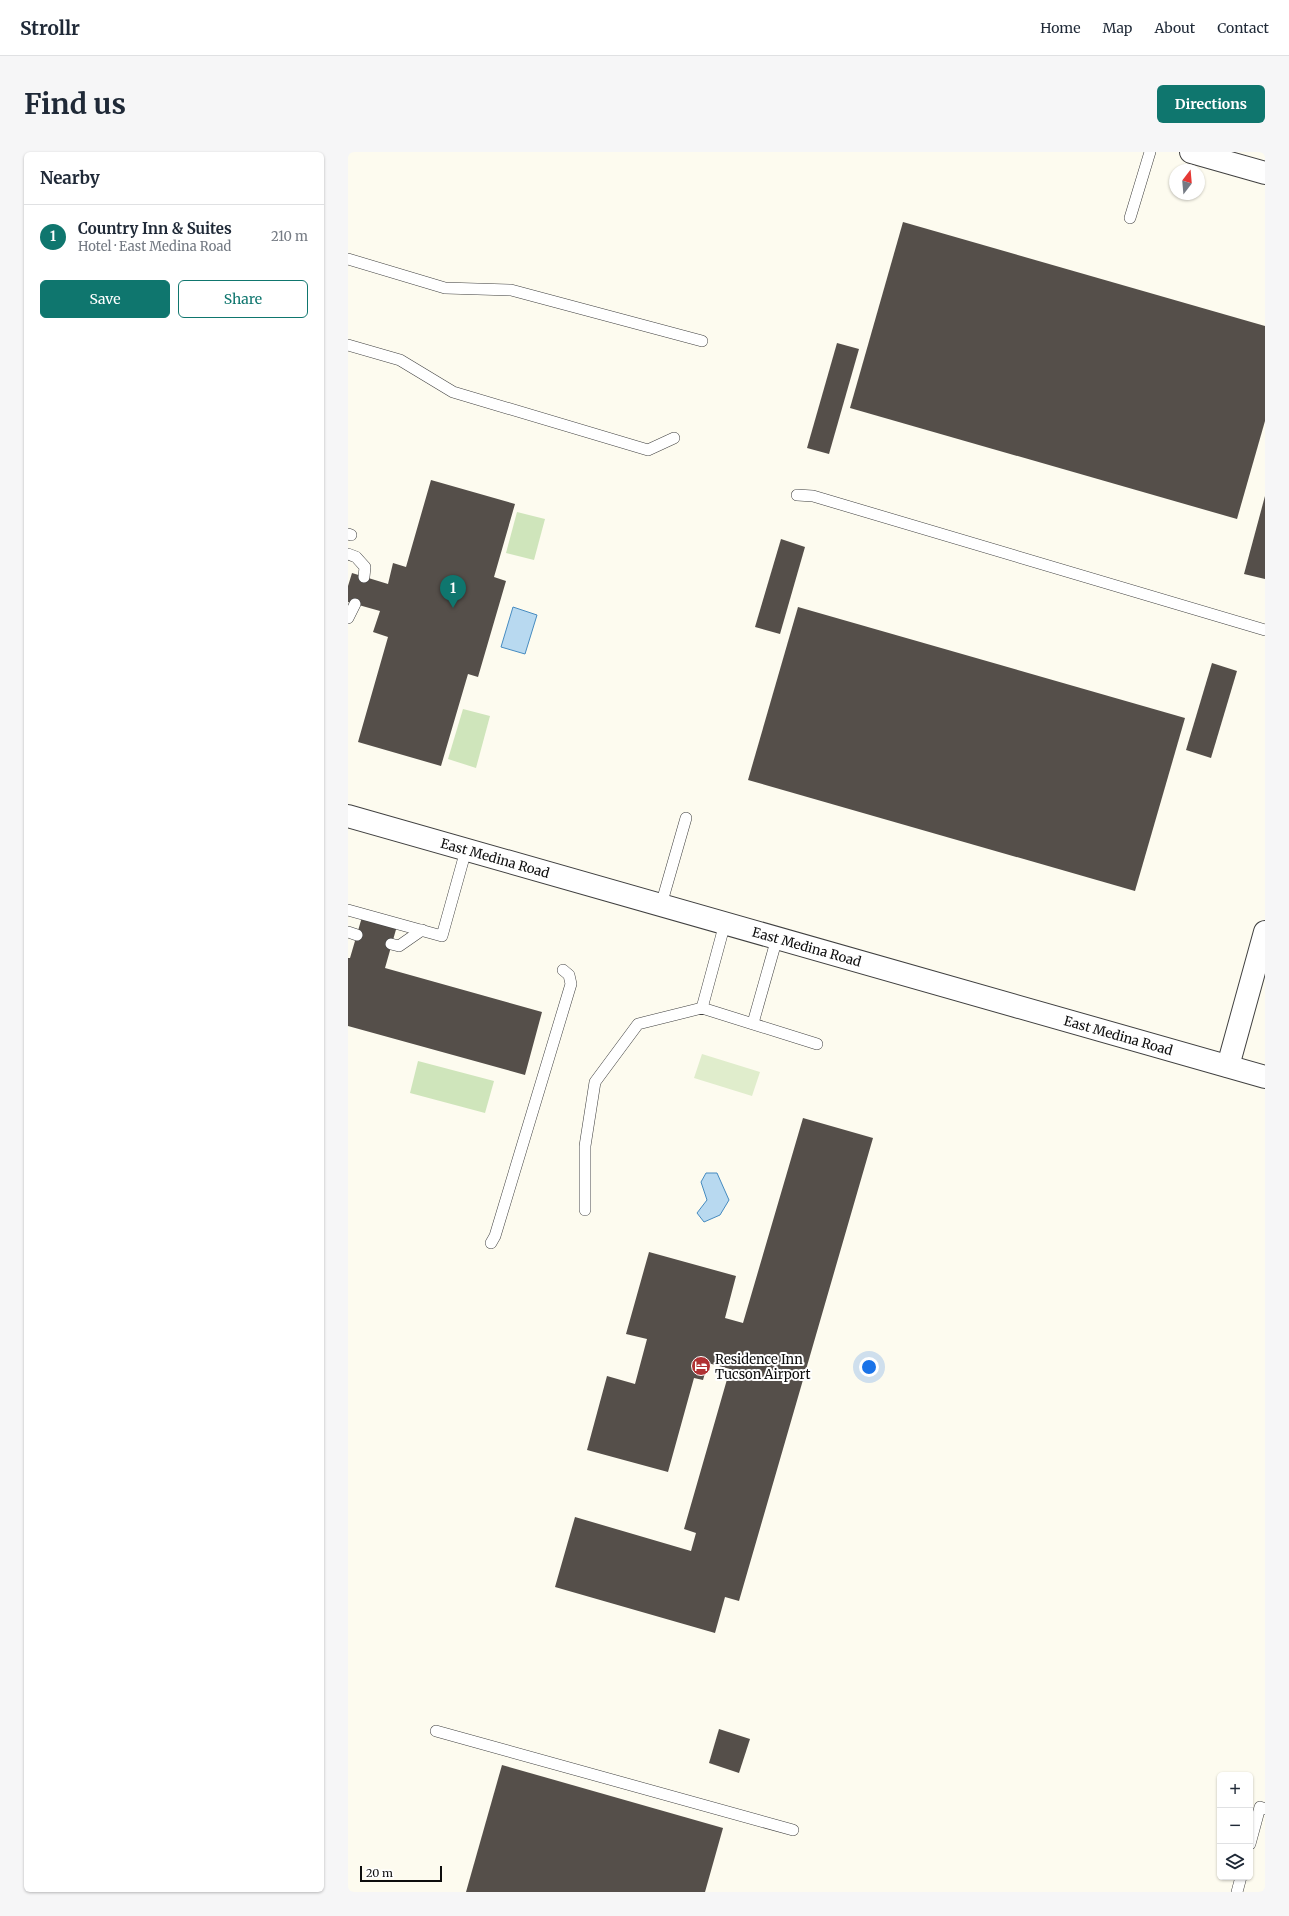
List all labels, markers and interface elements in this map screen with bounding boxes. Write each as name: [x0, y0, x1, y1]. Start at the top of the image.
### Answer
text: Strollr: [20, 16, 80, 40]
text: Home: [1040, 19, 1081, 37]
text: Map: [1103, 19, 1132, 37]
text: About: [1154, 19, 1195, 37]
text: Contact: [1217, 19, 1269, 37]
button: Directions: [1157, 85, 1265, 123]
text: Find us: [24, 86, 126, 122]
north arrow: [1169, 164, 1205, 200]
text: Nearby: [40, 167, 100, 189]
text: Country Inn & Suites: [78, 219, 232, 238]
text: 1: [50, 228, 56, 245]
text: 210 m: [271, 228, 308, 245]
text: Hotel · East Medina Road: [78, 238, 231, 255]
button: Save: [40, 280, 170, 318]
button: Share: [178, 280, 308, 318]
pin: 1: [440, 575, 466, 608]
street label: East Medina Road: [439, 834, 552, 881]
street label: East Medina Road: [750, 923, 863, 970]
street label: East Medina Road: [1062, 1012, 1175, 1059]
place label: Residence Inn Tucson Airport: [715, 1351, 810, 1383]
hotel icon: Residence Inn Tucson Airport: [690, 1355, 712, 1377]
your location: [859, 1357, 879, 1377]
map controls: [1217, 1772, 1253, 1880]
button: +: [1217, 1772, 1253, 1808]
button: −: [1217, 1808, 1253, 1844]
button: layers: [1217, 1844, 1253, 1880]
scale bar: [360, 1864, 442, 1883]
text: 20 m: [366, 1866, 393, 1880]

